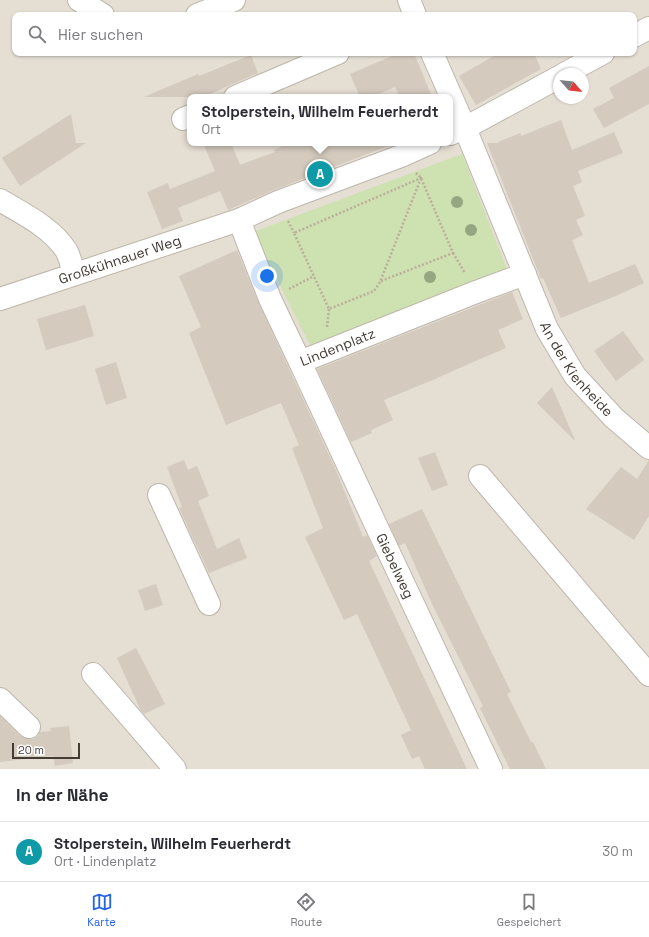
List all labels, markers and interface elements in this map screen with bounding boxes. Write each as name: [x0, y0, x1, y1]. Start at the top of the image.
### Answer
search box: [12, 12, 637, 56]
icon: search: [26, 23, 48, 45]
text: Hier suchen: [58, 25, 143, 44]
north arrow: [553, 68, 589, 104]
popup: [187, 94, 453, 146]
text: Stolperstein, Wilhelm Feuerherdt: [201, 102, 439, 121]
text: Ort: [201, 121, 221, 138]
pin: A: [307, 159, 333, 189]
street label: Großkühnauer Weg: [56, 231, 183, 288]
your location: [257, 266, 277, 286]
street label: An der Kienheide: [536, 319, 617, 420]
street label: Lindenplatz: [297, 324, 378, 370]
street label: Giebelweg: [372, 530, 418, 601]
scale bar: [12, 741, 80, 760]
text: 20 m: [18, 743, 44, 757]
text: In der Nähe: [16, 784, 108, 806]
text: Stolperstein, Wilhelm Feuerherdt: [54, 834, 291, 853]
text: A: [25, 843, 33, 860]
text: 30 m: [602, 843, 633, 860]
text: Ort · Lindenplatz: [54, 853, 156, 870]
tab: Karte: [87, 891, 116, 929]
tab: Route: [290, 891, 322, 929]
tab: Gespeichert: [497, 891, 562, 929]

